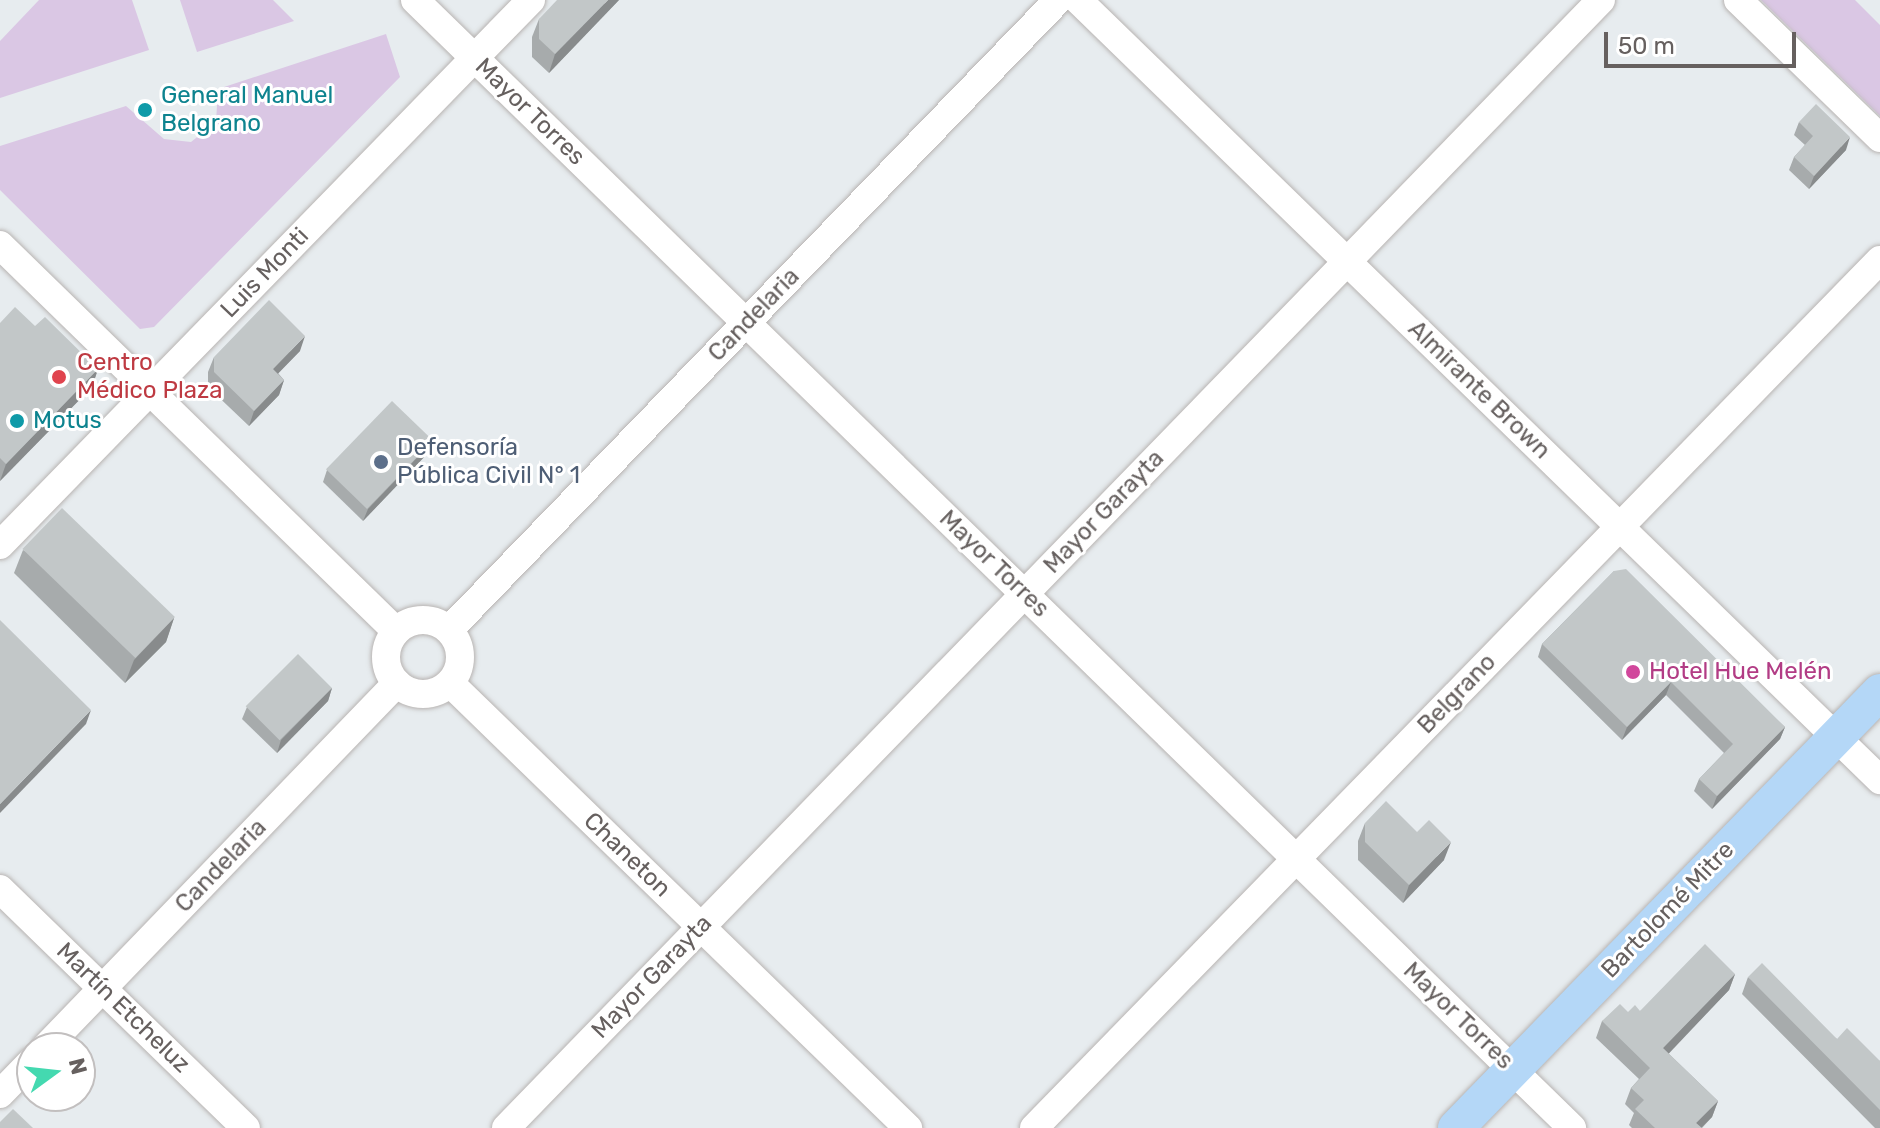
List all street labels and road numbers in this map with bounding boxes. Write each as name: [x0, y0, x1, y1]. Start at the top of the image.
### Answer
street label: Mayor Torres: [469, 52, 591, 172]
street label: Luis Monti: [215, 222, 315, 324]
street label: Candelaria: [702, 262, 806, 368]
street label: Almirante Brown: [1402, 315, 1556, 465]
street label: Mayor Garayta: [1038, 444, 1170, 580]
street label: Mayor Torres: [933, 504, 1055, 624]
street label: Belgrano: [1412, 648, 1502, 740]
street label: Chaneton: [578, 807, 676, 903]
street label: Candelaria: [169, 813, 273, 919]
street label: Bartolomé Mitre: [1596, 836, 1740, 984]
street label: Mayor Garayta: [586, 909, 718, 1045]
street label: Martín Etcheluz: [50, 937, 196, 1079]
street label: Mayor Torres: [1397, 956, 1519, 1076]

